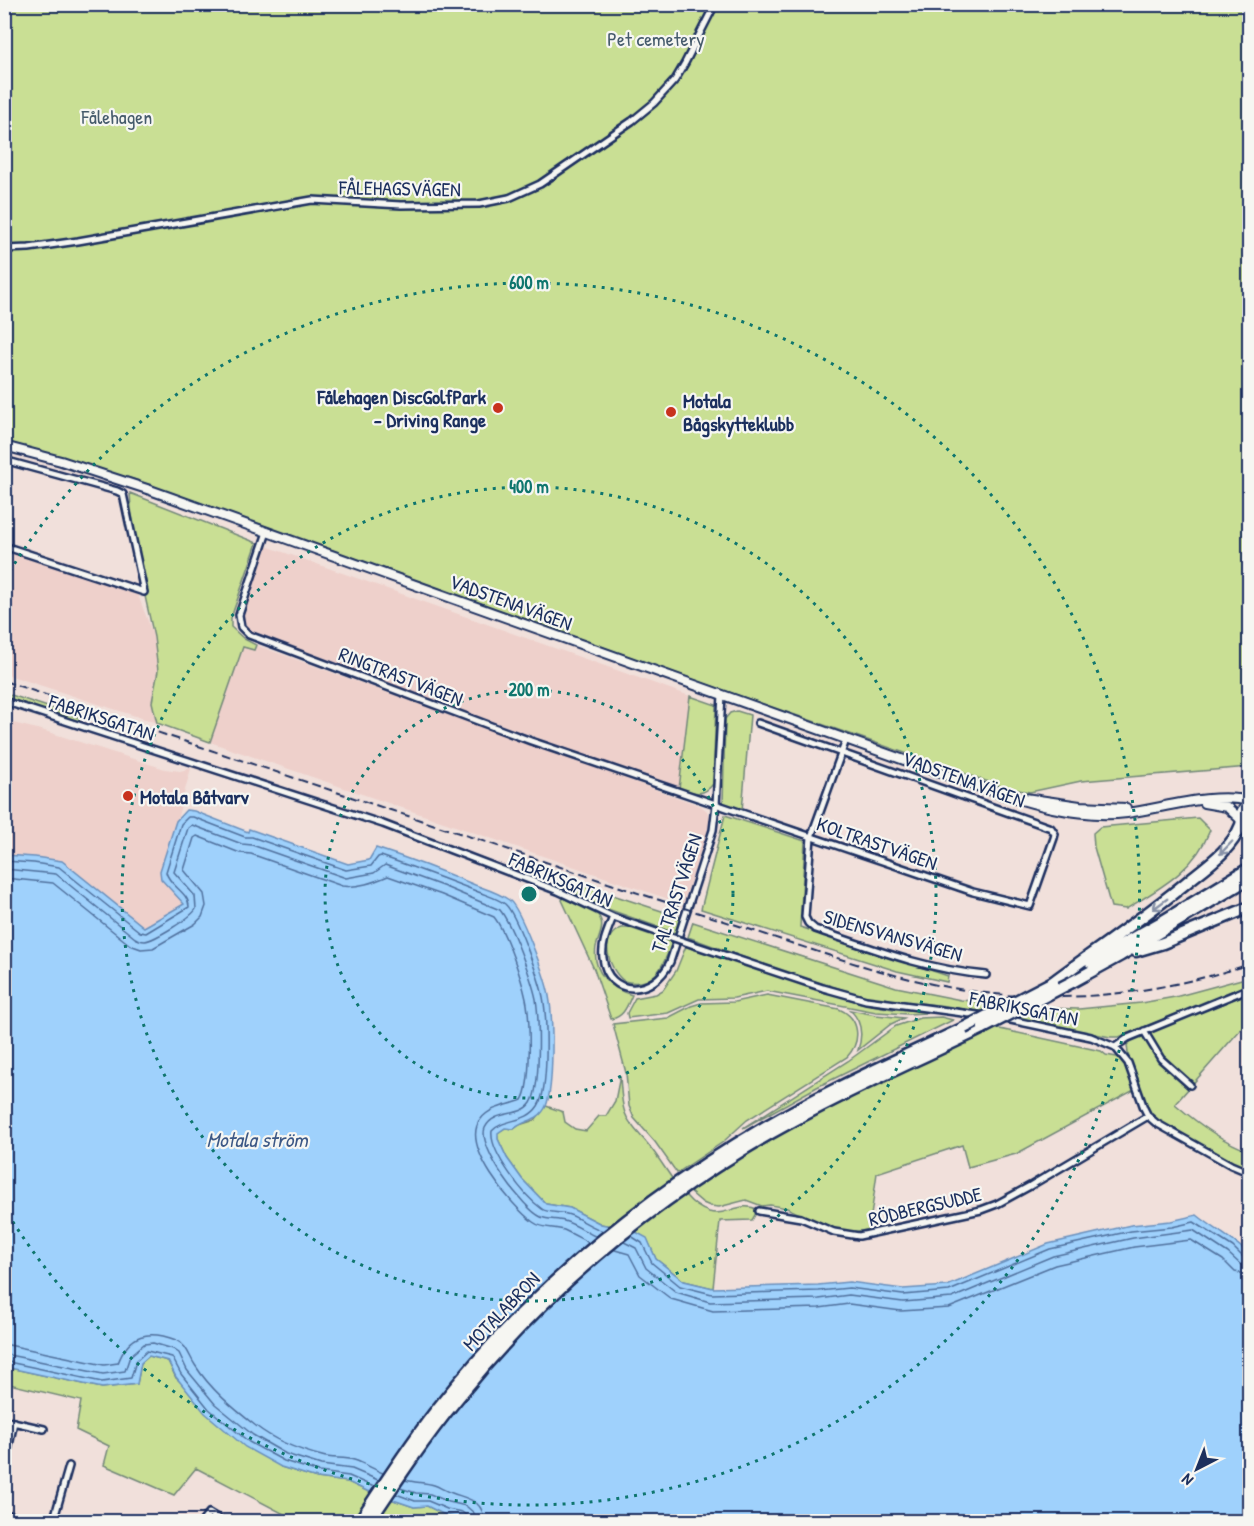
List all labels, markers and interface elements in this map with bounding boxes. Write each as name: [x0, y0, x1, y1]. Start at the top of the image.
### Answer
park label: Pet cemetery: [607, 25, 705, 52]
park label: Fålehagen: [81, 103, 152, 130]
street label: FÅLEHAGSVÄGEN: [338, 173, 461, 203]
text: 600 m: [509, 270, 549, 295]
place label: Fålehagen DiscGolfPark - Driving Range: [317, 383, 487, 434]
place label: Motala Bågskytteklubb: [683, 387, 794, 438]
marker: Fålehagen DiscGolfPark - Driving Range: [491, 401, 505, 415]
marker: Motala Bågskytteklubb: [664, 405, 678, 419]
text: 400 m: [509, 474, 549, 499]
street label: VADSTENAVÄGEN: [446, 567, 576, 637]
street label: RINGTRASTVÄGEN: [335, 640, 467, 712]
text: 200 m: [509, 677, 549, 702]
street label: FABRIKSGATAN: [45, 687, 158, 747]
street label: VADSTENAVÄGEN: [899, 744, 1029, 814]
place label: Motala Båtvarv: [140, 783, 250, 810]
marker: Motala Båtvarv: [121, 789, 135, 803]
street label: KOLTRASTVÄGEN: [813, 810, 941, 876]
street label: TALTRASTVÄGEN: [644, 830, 708, 956]
one-way arrow: [1219, 840, 1233, 855]
street label: FABRIKSGATAN: [504, 845, 617, 913]
centre of rings: [519, 884, 539, 904]
one-way arrow: [1152, 898, 1168, 910]
street label: SIDENSVANSVÄGEN: [821, 902, 965, 968]
street label: FABRIKSGATAN: [966, 984, 1081, 1032]
water label: Motala ström: [206, 1125, 308, 1154]
street label: RÖDBERGSUDDE: [866, 1180, 984, 1232]
street label: MOTALABRON: [456, 1266, 546, 1356]
north arrow: [1167, 1439, 1227, 1499]
text: N: [1176, 1469, 1197, 1491]

